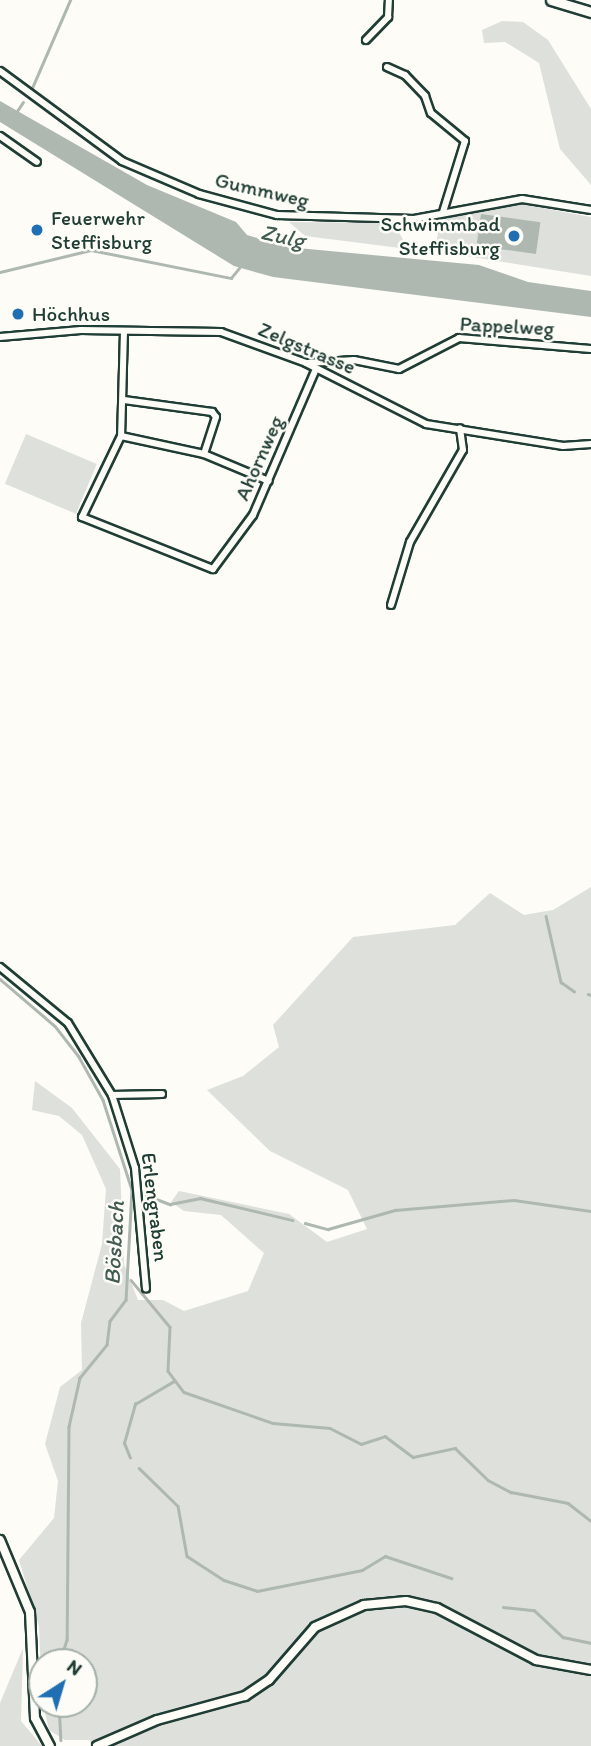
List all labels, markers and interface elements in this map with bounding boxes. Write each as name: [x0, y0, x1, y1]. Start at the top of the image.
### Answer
street label: Gummweg: [213, 167, 311, 213]
place label: Feuerwehr Steffisburg: [51, 205, 152, 255]
place label: Schwimmbad Steffisburg: [380, 211, 500, 261]
water label: Zulg: [259, 218, 307, 254]
marker: Feuerwehr Steffisburg: [29, 222, 45, 238]
marker: Schwimmbad Steffisburg: [506, 228, 522, 244]
place label: Höchhus: [32, 301, 110, 327]
marker: Höchhus: [10, 306, 26, 322]
street label: Pappelweg: [459, 311, 555, 341]
street label: Zelgstrasse: [255, 316, 359, 380]
street label: Ahornweg: [229, 412, 289, 504]
street label: Erlengraben: [136, 1151, 174, 1263]
water label: Bösbach: [98, 1200, 130, 1286]
north arrow: [28, 1648, 98, 1718]
text: N: [63, 1654, 87, 1680]

